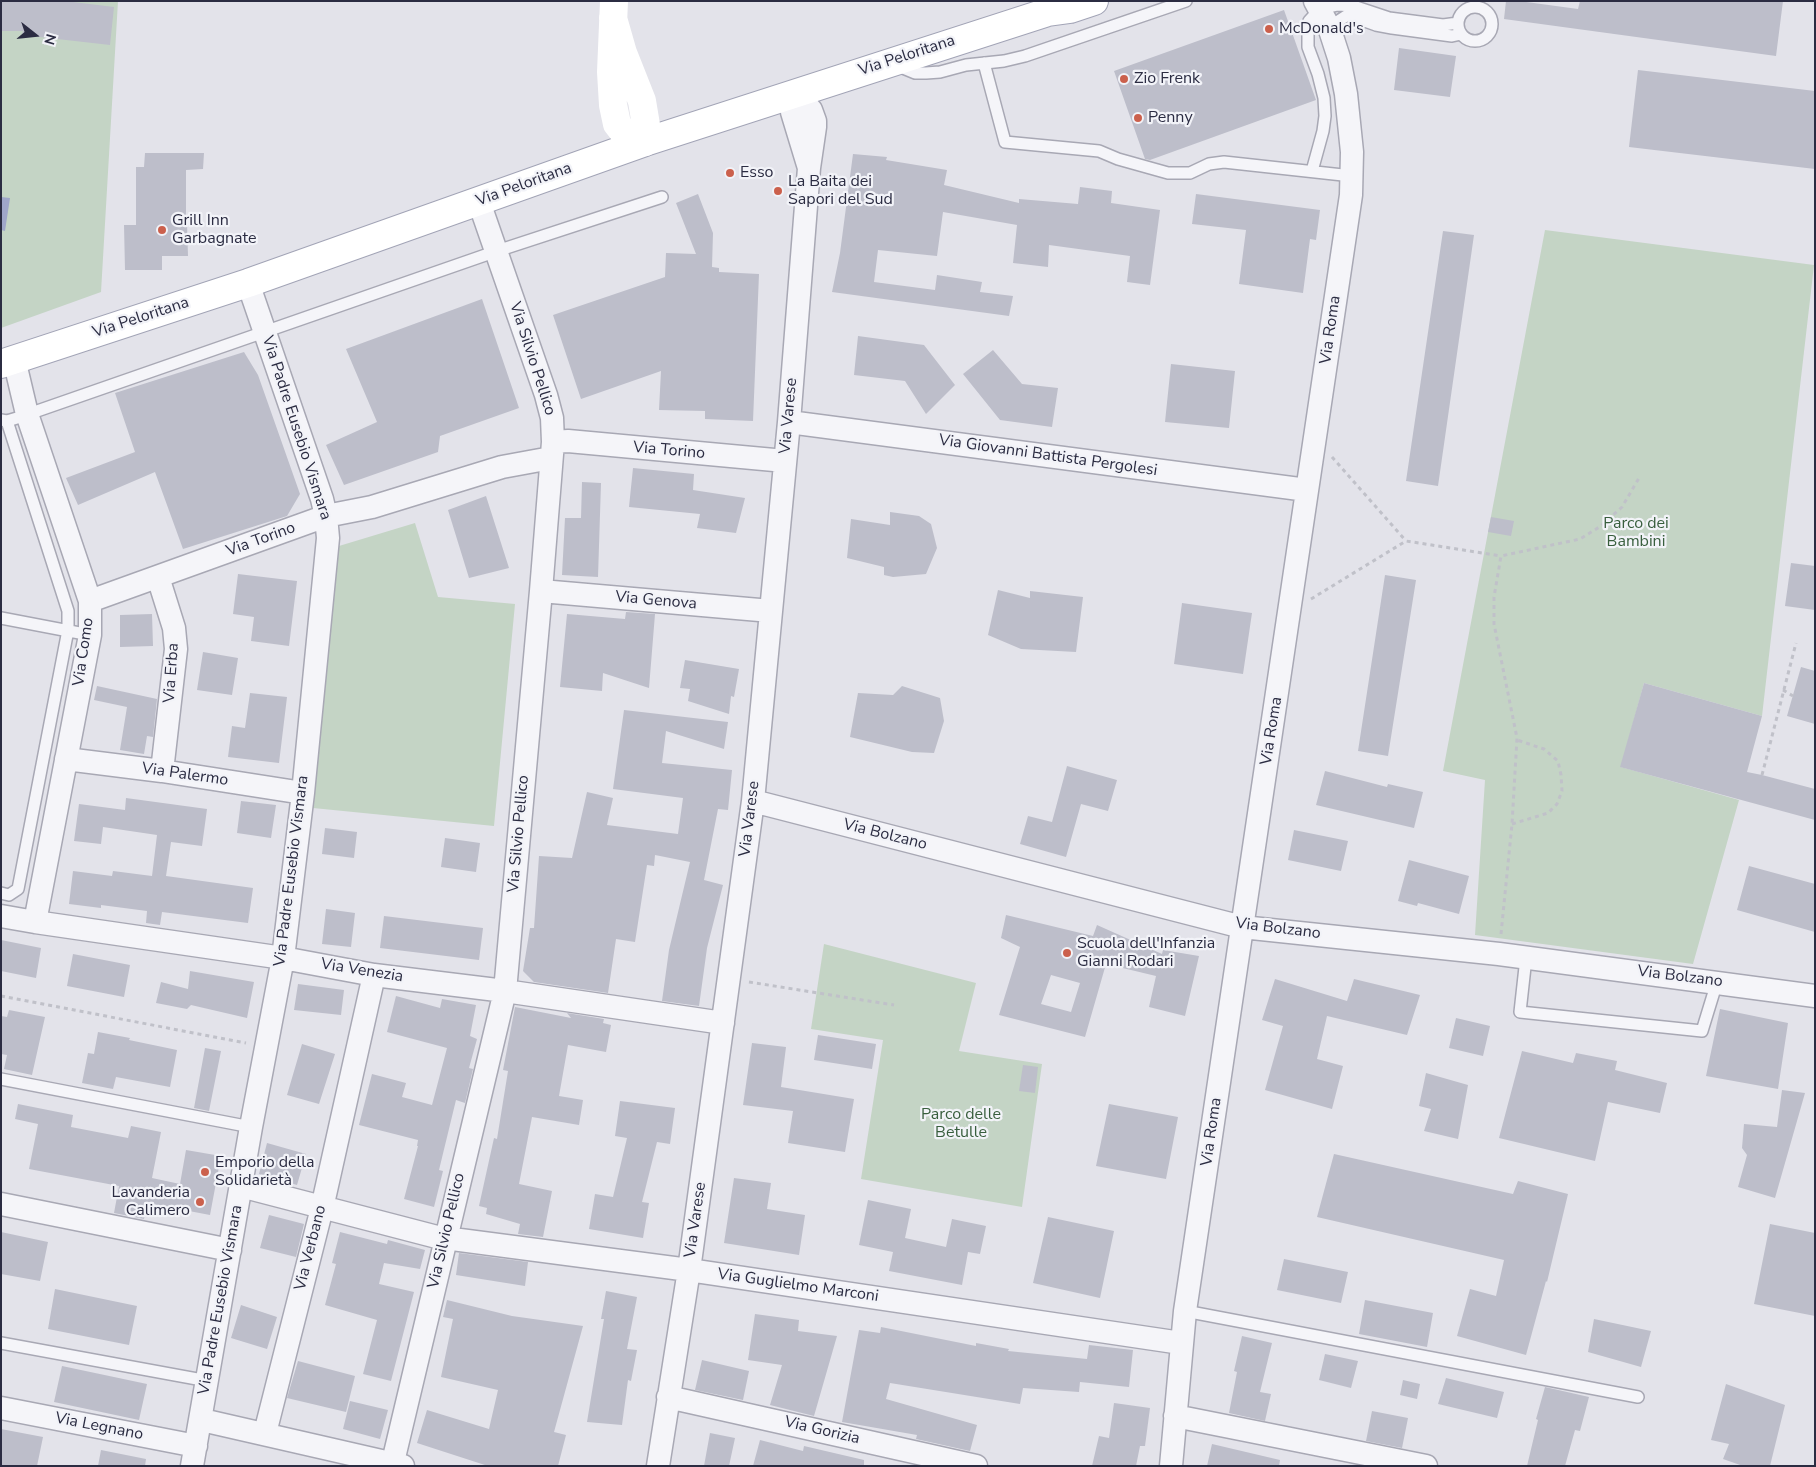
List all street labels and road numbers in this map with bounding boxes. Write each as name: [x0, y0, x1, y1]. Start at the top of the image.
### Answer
street label: Via Peloritana: [856, 31, 958, 81]
street label: Via Peloritana: [474, 159, 574, 211]
street label: Via Peloritana: [90, 293, 192, 343]
street label: Via Roma: [1317, 295, 1345, 365]
street label: Via Silvio Pellico: [505, 300, 559, 418]
street label: Via Padre Eusebio Vismara: [257, 334, 335, 522]
street label: Via Varese: [776, 377, 802, 455]
street label: Via Giovanni Battista Pergolesi: [937, 431, 1159, 481]
street label: Via Torino: [632, 438, 706, 464]
street label: Via Torino: [224, 519, 298, 561]
street label: Via Genova: [614, 588, 698, 614]
street label: Via Como: [70, 616, 98, 688]
street label: Via Erba: [160, 642, 184, 704]
street label: Via Roma: [1257, 695, 1287, 767]
street label: Via Palermo: [141, 759, 229, 791]
street label: Via Padre Eusebio Vismara: [271, 774, 313, 968]
street label: Via Silvio Pellico: [504, 774, 534, 894]
street label: Via Varese: [736, 780, 764, 858]
street label: Via Bolzano: [841, 815, 929, 855]
street label: Via Bolzano: [1234, 914, 1322, 944]
street label: Via Venezia: [319, 955, 405, 987]
street label: Via Bolzano: [1636, 962, 1724, 992]
street label: Via Roma: [1198, 1097, 1226, 1167]
street label: Via Silvio Pellico: [424, 1171, 470, 1291]
street label: Via Varese: [681, 1181, 711, 1259]
street label: Via Verbano: [291, 1203, 331, 1293]
street label: Via Padre Eusebio Vismara: [195, 1204, 247, 1396]
street label: Via Guglielmo Marconi: [716, 1265, 880, 1307]
street label: Via Legnano: [53, 1409, 145, 1445]
street label: Via Gorizia: [782, 1413, 862, 1449]

